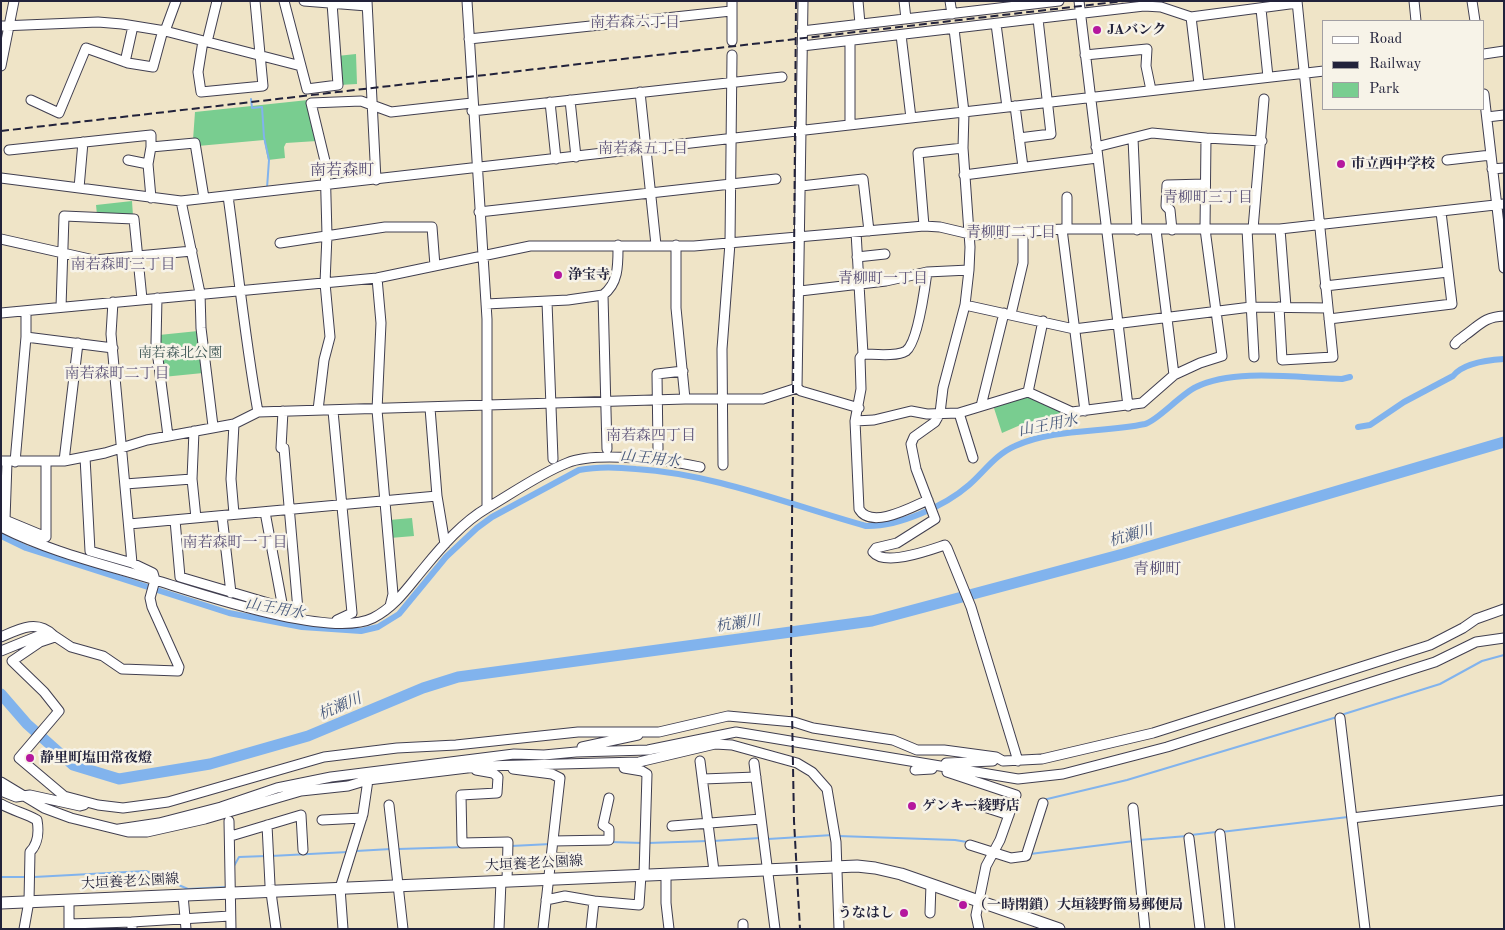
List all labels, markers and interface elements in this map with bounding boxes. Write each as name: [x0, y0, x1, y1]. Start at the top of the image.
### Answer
district label: 南若森六丁目: [590, 14, 680, 32]
legend: [1322, 20, 1485, 110]
place label: JAバンク: [1107, 22, 1166, 38]
marker: JAバンク: [1091, 24, 1103, 36]
text: Road: [1369, 32, 1402, 47]
text: Railway: [1369, 57, 1422, 72]
text: Park: [1369, 82, 1400, 97]
district label: 南若森五丁目: [598, 140, 688, 158]
place label: 市立西中学校: [1351, 156, 1435, 172]
marker: 市立西中学校: [1335, 158, 1347, 170]
district label: 南若森町: [310, 161, 374, 181]
district label: 青柳町三丁目: [1163, 189, 1253, 207]
district label: 青柳町二丁目: [966, 224, 1056, 242]
district label: 南若森町三丁目: [71, 256, 175, 274]
place label: 浄宝寺: [568, 267, 610, 283]
marker: 浄宝寺: [552, 269, 564, 281]
district label: 青柳町一丁目: [838, 270, 928, 288]
park label: 南若森北公園: [138, 345, 222, 361]
district label: 南若森町二丁目: [65, 365, 169, 383]
water label: 山王用水: [1017, 411, 1079, 441]
district label: 南若森四丁目: [606, 427, 696, 445]
water label: 山王用水: [619, 447, 681, 471]
water label: 杭瀬川: [1107, 521, 1155, 551]
district label: 南若森町一丁目: [183, 534, 287, 552]
district label: 青柳町: [1133, 560, 1181, 580]
water label: 山王用水: [244, 595, 306, 623]
water label: 杭瀬川: [714, 612, 762, 636]
water label: 杭瀬川: [316, 690, 364, 724]
place label: 静里町塩田常夜燈: [40, 750, 152, 766]
marker: 静里町塩田常夜燈: [24, 752, 36, 764]
place label: ゲンキー綾野店: [922, 798, 1020, 814]
marker: ゲンキー綾野店: [906, 800, 918, 812]
street label: 大垣養老公園線: [485, 853, 583, 875]
street label: 大垣養老公園線: [81, 871, 179, 893]
place label: （一時閉鎖）大垣綾野簡易郵便局: [973, 897, 1183, 913]
marker: （一時閉鎖）大垣綾野簡易郵便局: [957, 899, 969, 911]
place label: うなはし: [838, 905, 894, 921]
marker: うなはし: [898, 907, 910, 919]

